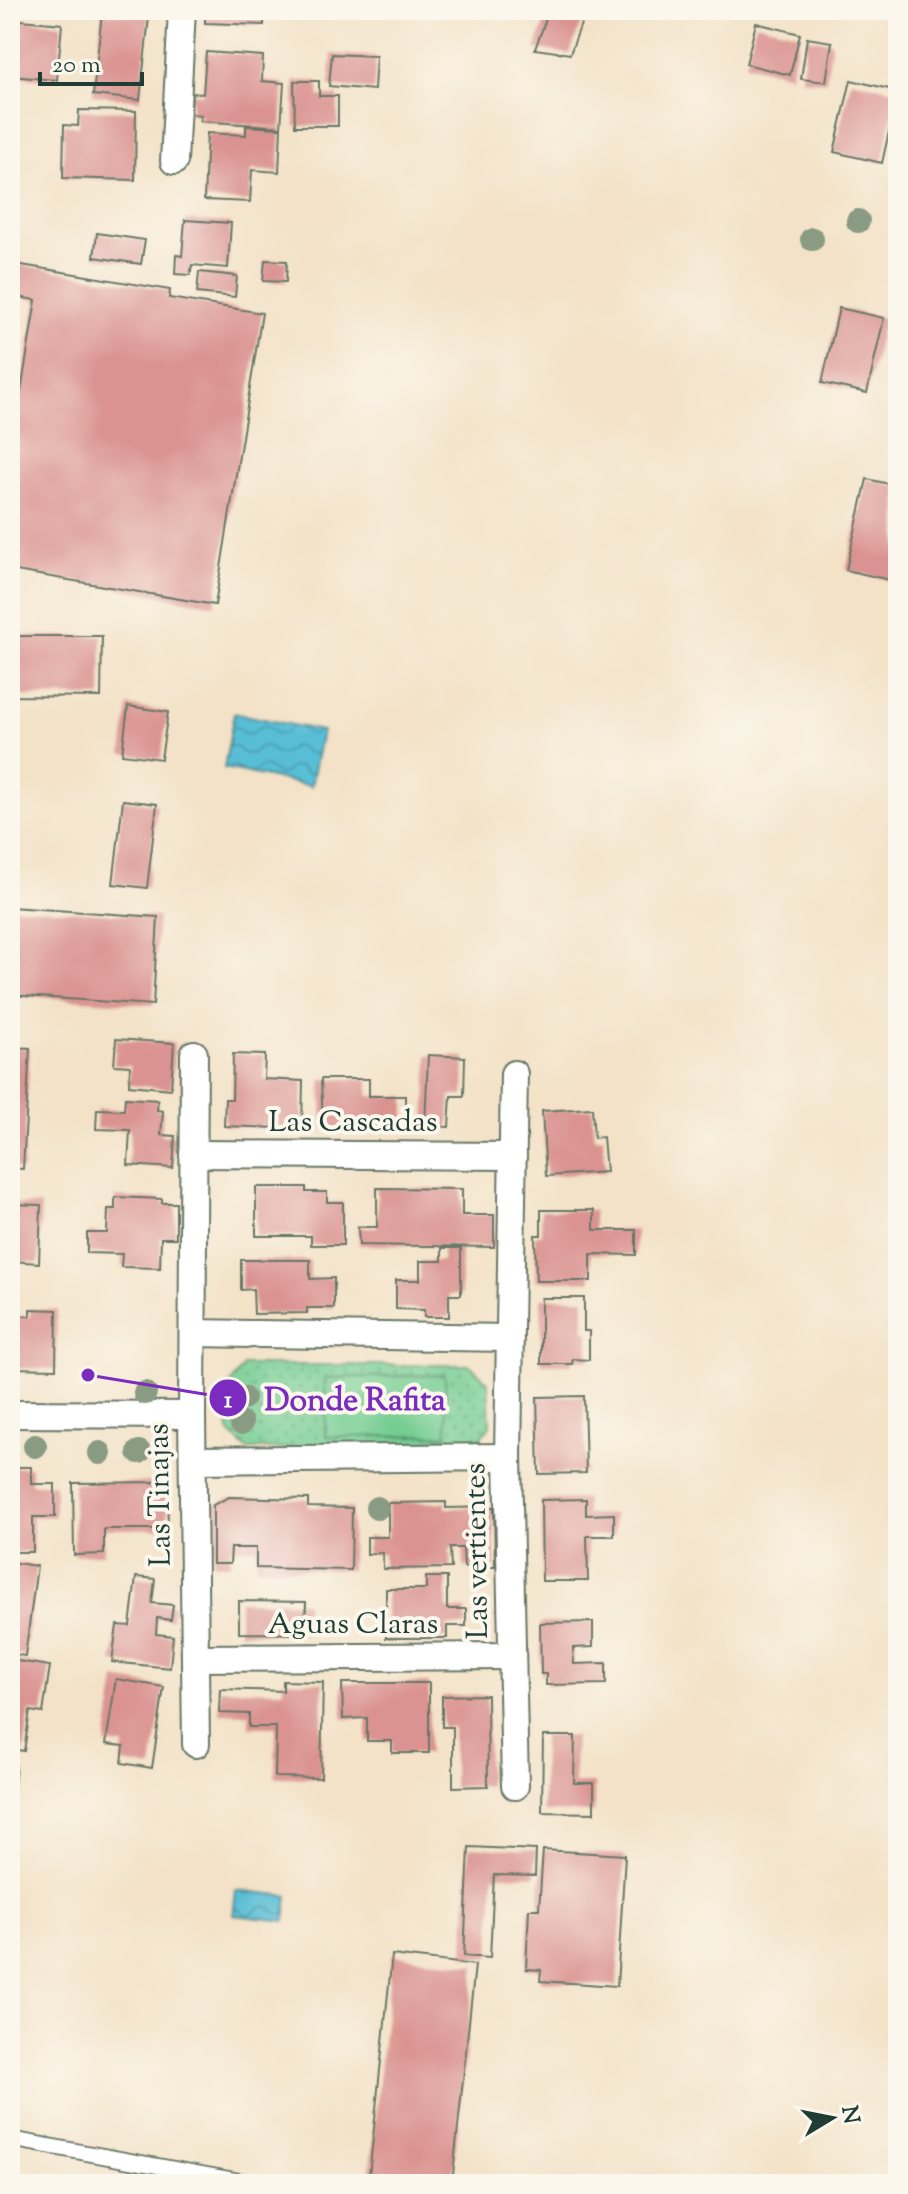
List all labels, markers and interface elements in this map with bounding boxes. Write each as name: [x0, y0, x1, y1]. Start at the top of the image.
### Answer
scale bar: [40, 36, 142, 86]
text: 20 m: [52, 49, 101, 83]
street label: Las Cascadas: [268, 1102, 438, 1145]
callout: Donde Rafita: [208, 1370, 462, 1426]
text: Donde Rafita: [264, 1379, 446, 1425]
text: 1: [224, 1384, 233, 1418]
street label: Las Tinajas: [138, 1423, 184, 1567]
street label: Las vertientes: [455, 1463, 501, 1639]
street label: Aguas Claras: [268, 1604, 438, 1647]
north arrow: [792, 2078, 872, 2158]
text: N: [831, 2104, 866, 2127]

